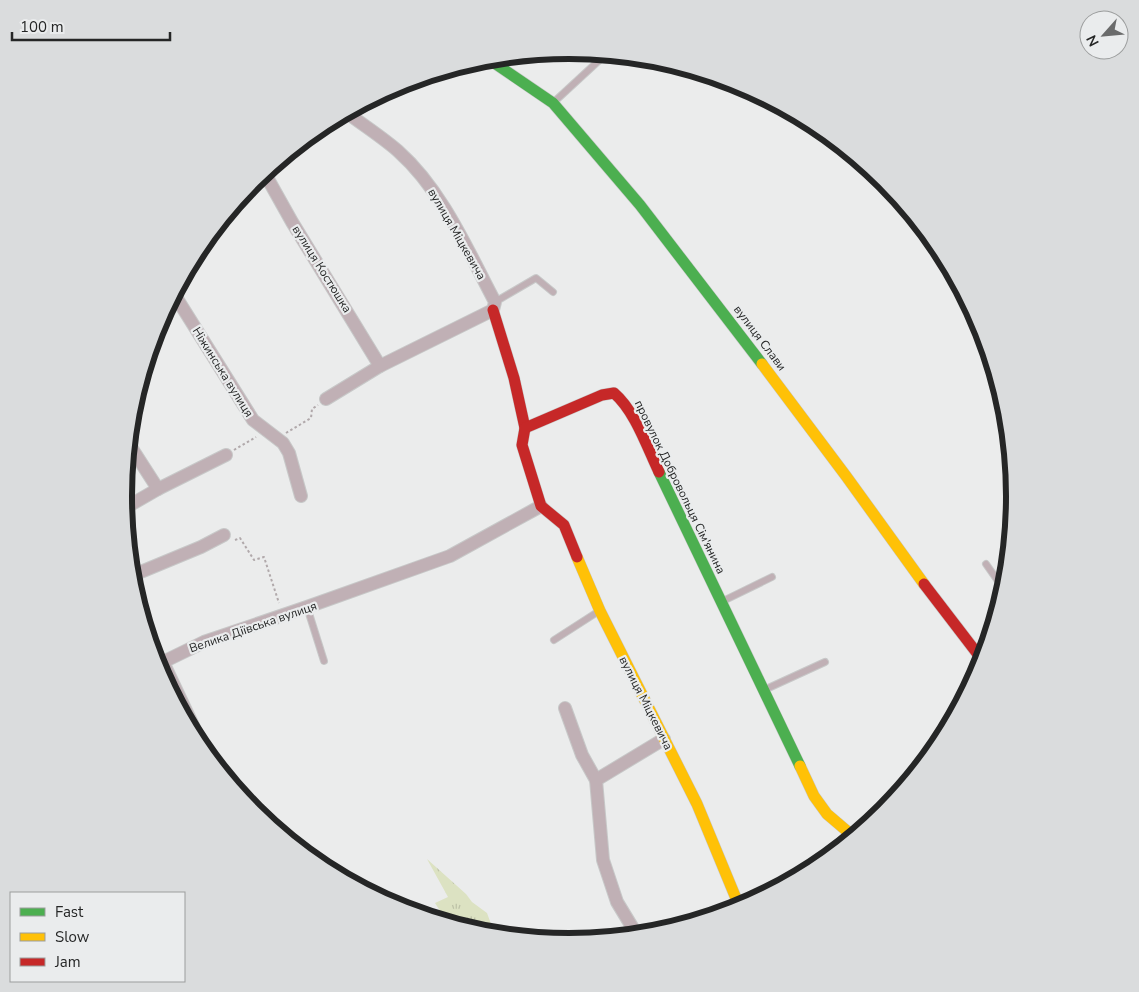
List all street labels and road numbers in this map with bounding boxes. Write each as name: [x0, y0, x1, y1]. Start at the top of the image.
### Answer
street label: вулиця Міцкевича: [424, 185, 490, 283]
street label: вулиця Костюшка: [289, 222, 355, 316]
street label: вулиця Слави: [730, 302, 790, 374]
street label: Ніжинська вулиця: [189, 324, 257, 420]
street label: провулок Добровольця Сім'янина: [631, 397, 729, 577]
street label: Велика Діївська вулиця: [187, 598, 319, 656]
street label: вулиця Міцкевича: [616, 654, 676, 752]

